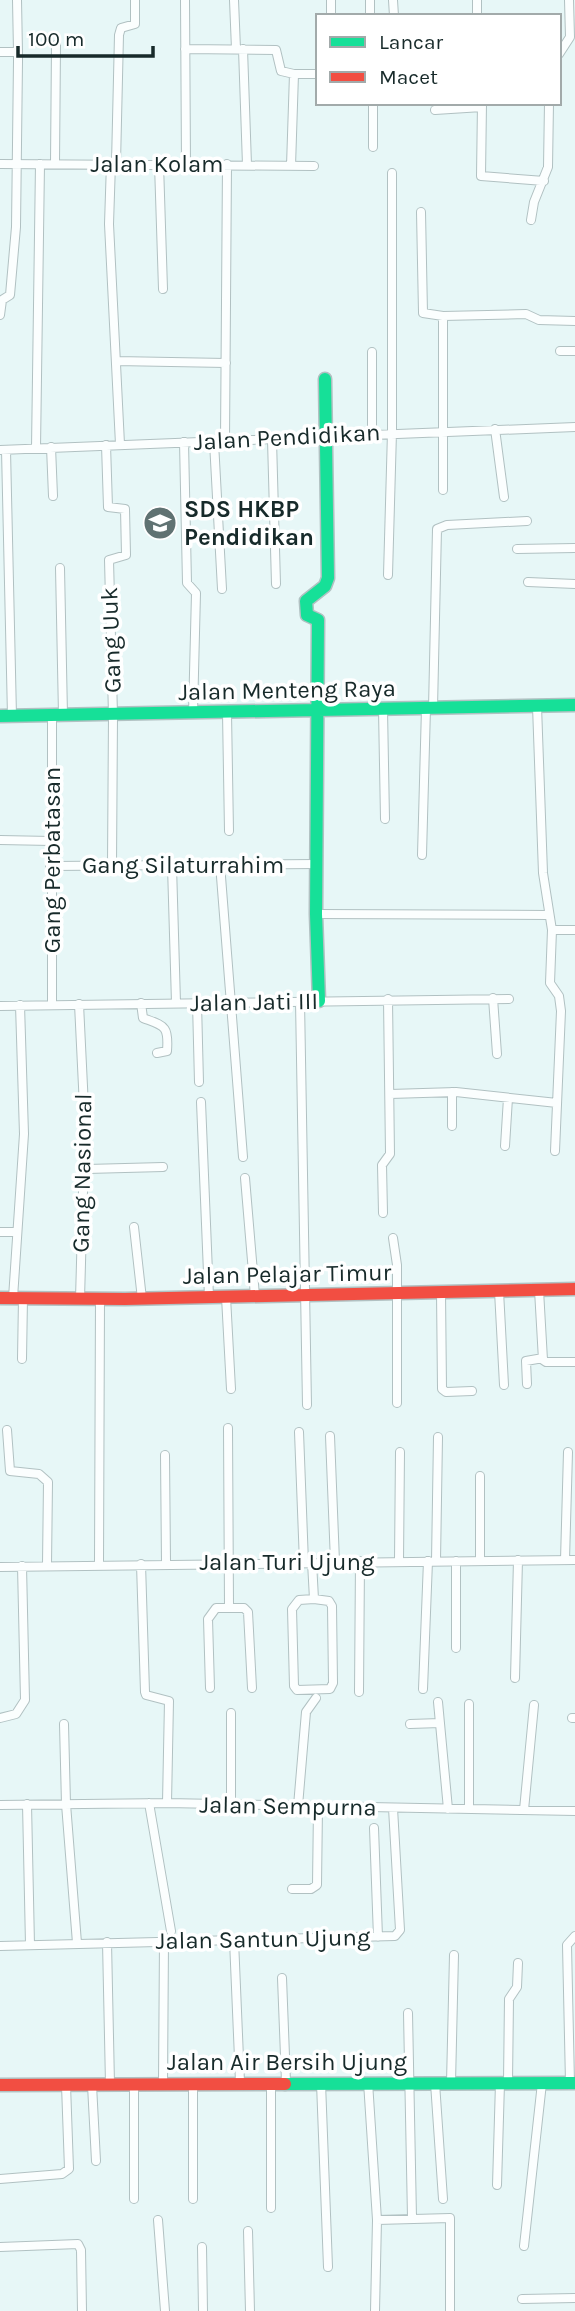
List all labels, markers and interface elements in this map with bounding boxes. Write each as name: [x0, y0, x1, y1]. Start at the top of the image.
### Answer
scale bar: [18, 14, 152, 58]
legend: [316, 14, 561, 105]
text: 100 m: [28, 27, 85, 51]
text: Lancar: [379, 30, 443, 54]
text: Macet: [379, 65, 438, 89]
street label: Jalan Kolam: [90, 150, 224, 178]
street label: Jalan Pendidikan: [193, 418, 381, 456]
place label: SDS HKBP Pendidikan: [184, 495, 314, 551]
school or university icon: SDS HKBP Pendidikan: [141, 504, 179, 542]
street label: Gang Uuk: [95, 586, 127, 694]
street label: Jalan Menteng Raya: [178, 674, 396, 706]
street label: Gang Perbatasan: [38, 767, 66, 953]
street label: Gang Silaturrahim: [82, 851, 284, 879]
street label: Jalan Jati III: [190, 987, 318, 1017]
street label: Gang Nasional: [67, 1093, 97, 1253]
street label: Jalan Pelajar Timur: [183, 1258, 392, 1290]
street label: Jalan Turi Ujung: [199, 1548, 375, 1576]
street label: Jalan Sempurna: [199, 1790, 377, 1822]
street label: Jalan Santun Ujung: [155, 1923, 371, 1955]
street label: Jalan Air Bersih Ujung: [167, 2048, 407, 2076]

